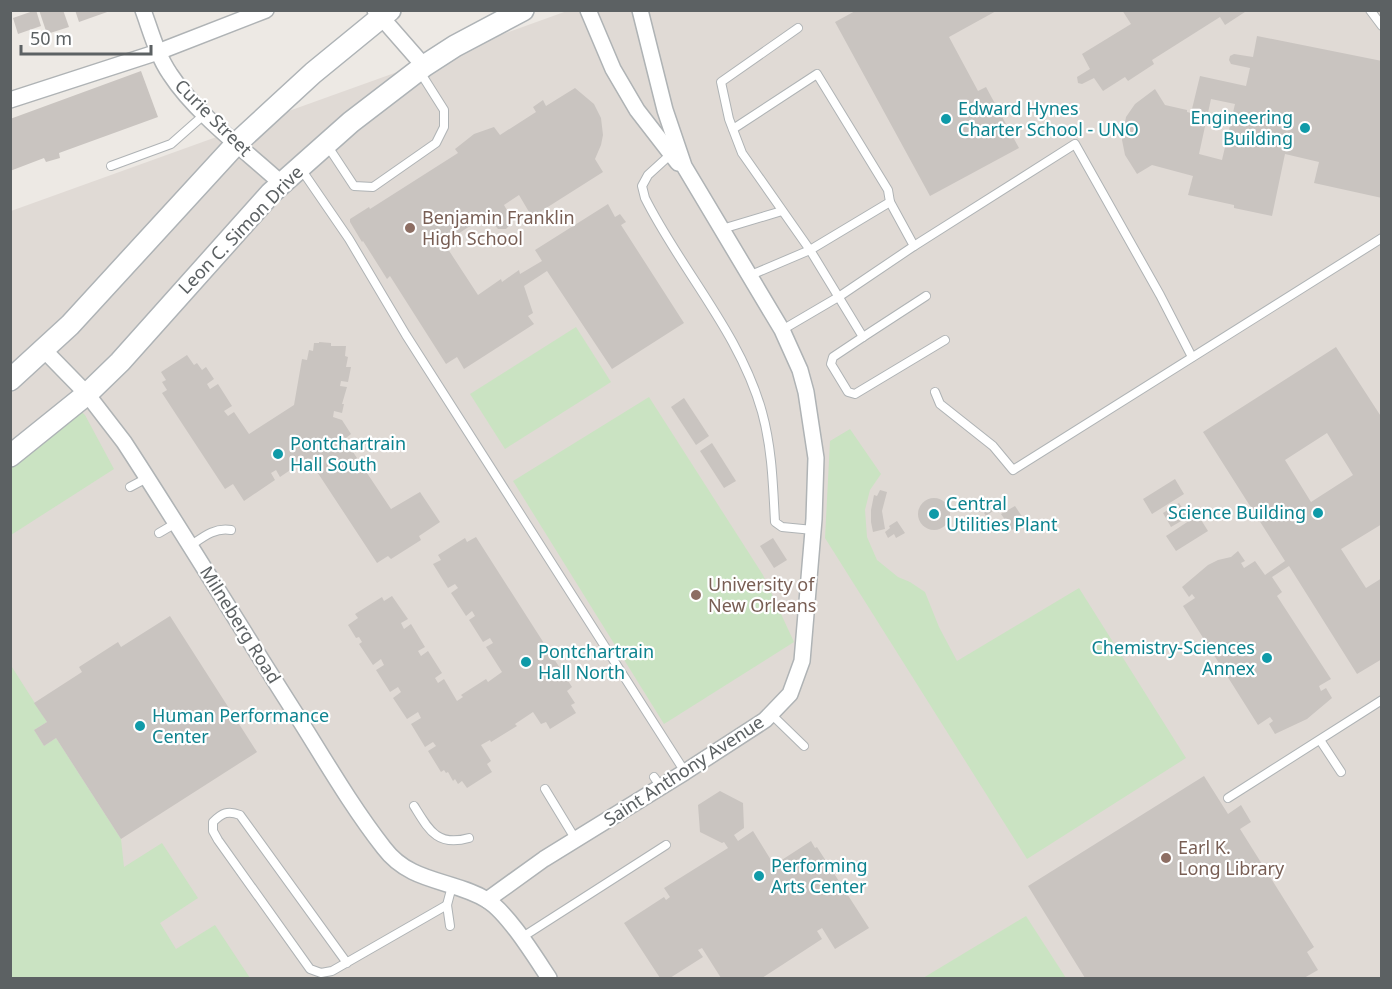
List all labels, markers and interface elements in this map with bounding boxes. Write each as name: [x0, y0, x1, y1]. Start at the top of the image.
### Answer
scale bar: [21, 18, 152, 56]
text: 50 m: [30, 26, 72, 50]
street label: Curie Street: [170, 74, 258, 161]
place label: Edward Hynes Charter School - UNO: [958, 96, 1139, 141]
place label: Engineering Building: [1190, 105, 1293, 150]
marker: Edward Hynes Charter School - UNO: [939, 112, 953, 126]
marker: Engineering Building: [1298, 121, 1312, 135]
street label: Leon C. Simon Drive: [173, 160, 308, 299]
place label: Benjamin Franklin High School: [422, 205, 575, 250]
marker: Benjamin Franklin High School: [403, 221, 417, 235]
place label: Pontchartrain Hall South: [290, 431, 406, 476]
marker: Pontchartrain Hall South: [271, 447, 285, 461]
place label: Central Utilities Plant: [946, 491, 1058, 536]
place label: Science Building: [1168, 500, 1306, 524]
marker: Science Building: [1311, 506, 1325, 520]
marker: Central Utilities Plant: [927, 507, 941, 521]
street label: Milneberg Road: [195, 561, 287, 688]
place label: University of New Orleans: [708, 572, 816, 617]
marker: University of New Orleans: [689, 588, 703, 602]
place label: Chemistry-Sciences Annex: [1091, 635, 1255, 680]
place label: Pontchartrain Hall North: [538, 639, 654, 684]
marker: Chemistry-Sciences Annex: [1260, 651, 1274, 665]
marker: Pontchartrain Hall North: [519, 655, 533, 669]
place label: Human Performance Center: [152, 703, 329, 748]
street label: Saint Anthony Avenue: [599, 709, 768, 831]
marker: Human Performance Center: [133, 719, 147, 733]
place label: Earl K. Long Library: [1178, 835, 1285, 880]
marker: Earl K. Long Library: [1159, 851, 1173, 865]
place label: Performing Arts Center: [771, 853, 868, 898]
marker: Performing Arts Center: [752, 869, 766, 883]

